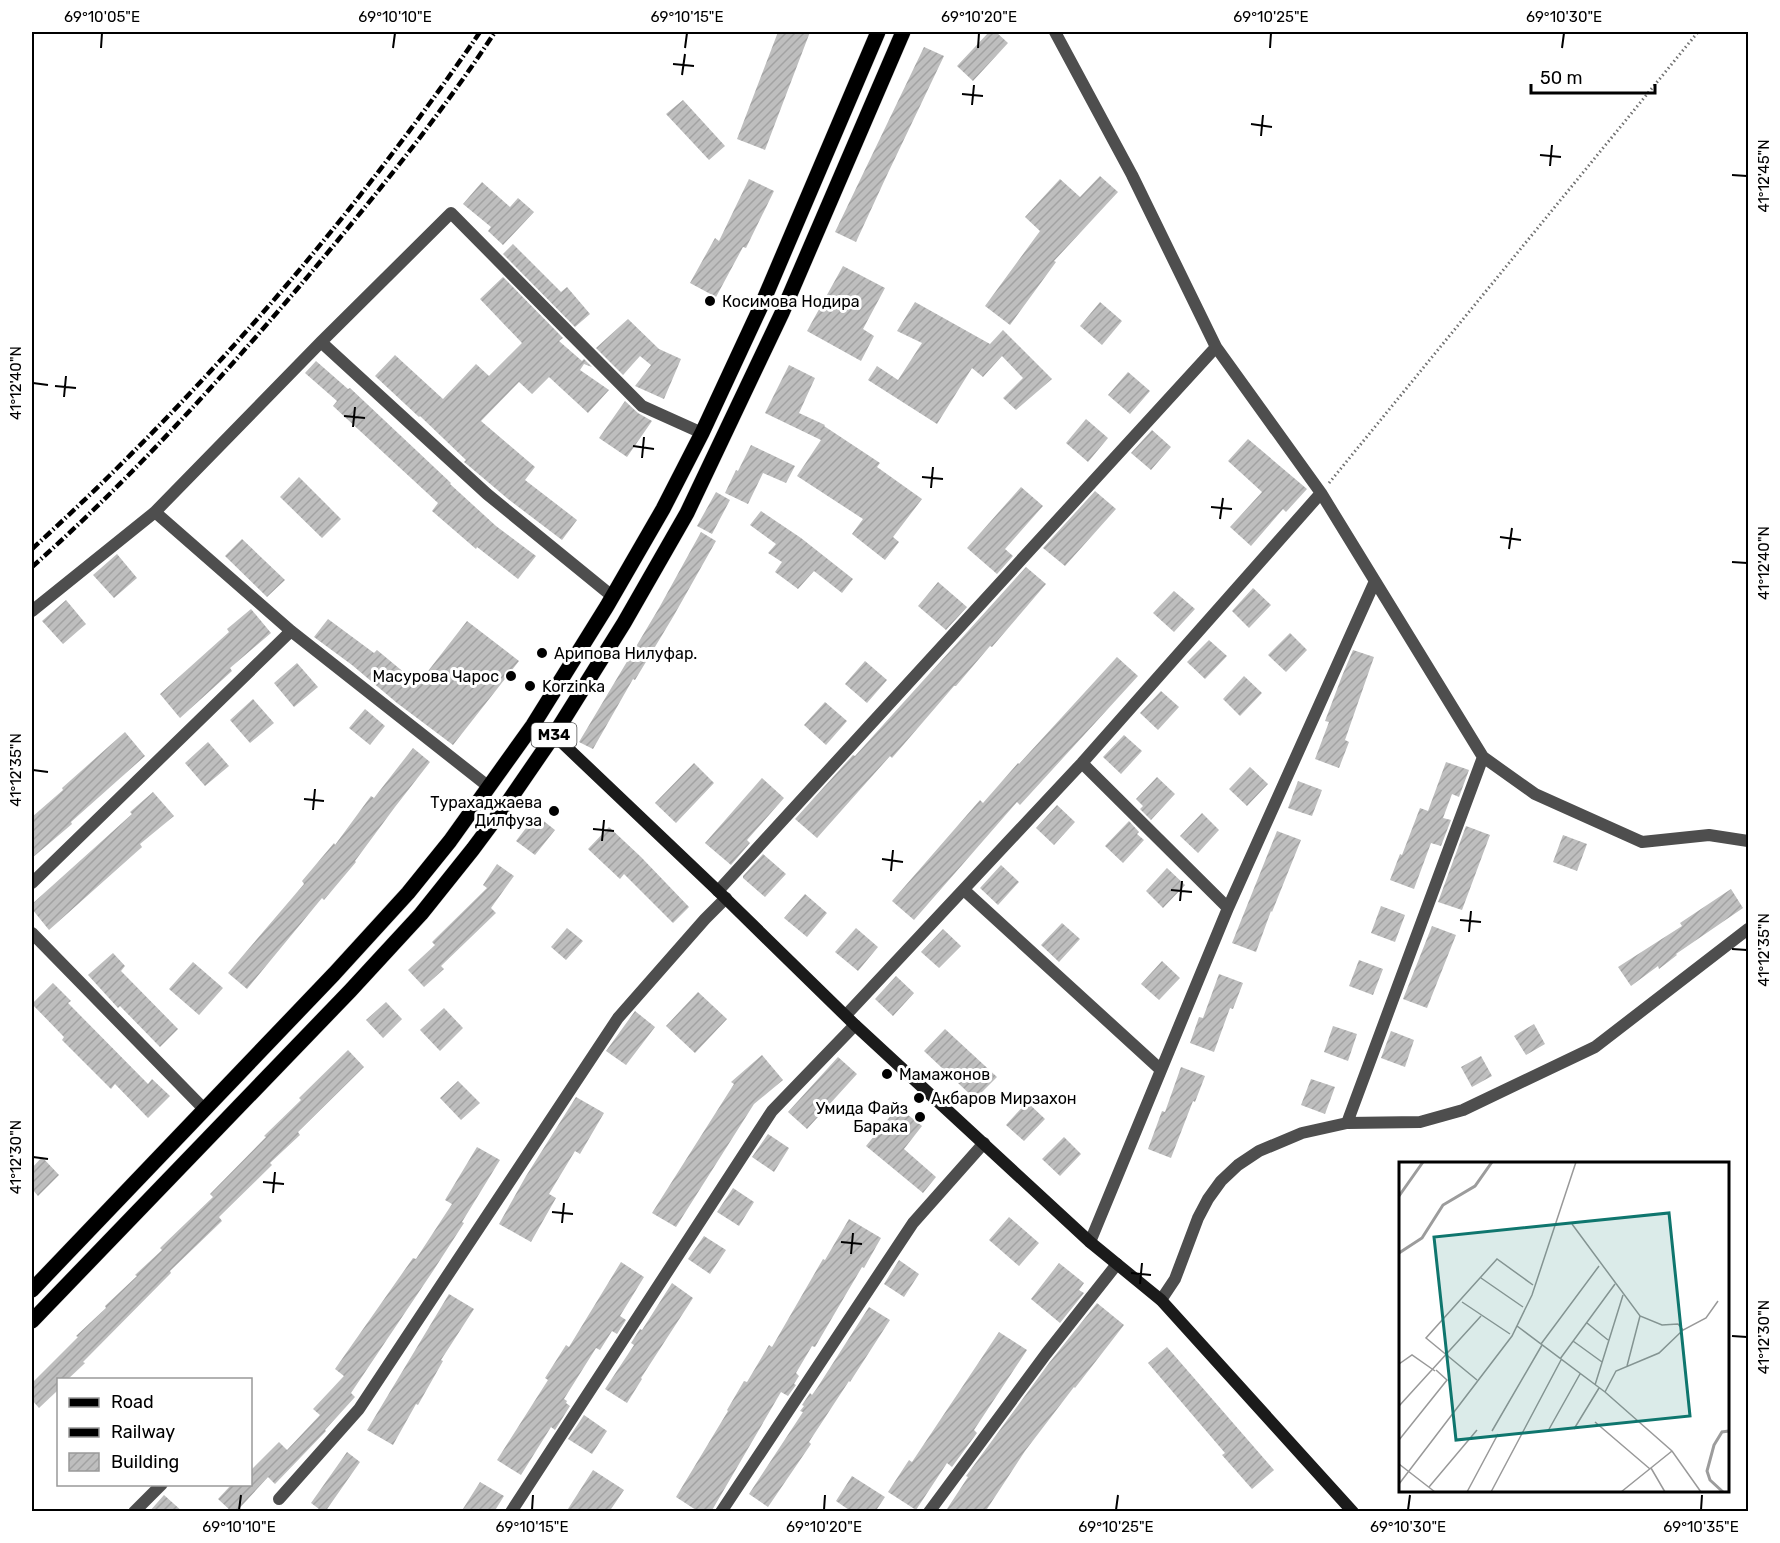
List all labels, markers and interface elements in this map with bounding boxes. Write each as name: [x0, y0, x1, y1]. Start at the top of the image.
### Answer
text: 69°10'05"E: [64, 8, 140, 26]
text: 69°10'10"E: [358, 8, 432, 26]
text: 69°10'15"E: [650, 8, 724, 26]
text: 69°10'20"E: [941, 8, 1017, 26]
text: 69°10'25"E: [1233, 8, 1309, 26]
text: 69°10'30"E: [1526, 8, 1602, 26]
scale bar: [1531, 57, 1656, 95]
text: 50 m: [1540, 67, 1583, 89]
text: 41°12'45"N: [1755, 139, 1773, 213]
place label: Косимова Нодира: [722, 292, 860, 311]
marker: Косимова Нодира: [703, 294, 717, 308]
text: 41°12'40"N: [7, 346, 25, 420]
text: 41°12'40"N: [1755, 526, 1773, 600]
place label: Арипова Нилуфар.: [554, 644, 697, 663]
marker: Арипова Нилуфар.: [535, 646, 549, 660]
place label: Масурова Чарос: [373, 667, 499, 686]
marker: Масурова Чарос: [504, 669, 518, 683]
place label: Korzinka: [542, 677, 605, 696]
marker: Korzinka: [523, 679, 537, 693]
road number: M34: [532, 723, 576, 747]
text: 41°12'35"N: [7, 733, 25, 807]
place label: Турахаджаева Дилфуза: [430, 793, 542, 830]
marker: Турахаджаева Дилфуза: [547, 804, 561, 818]
text: 41°12'35"N: [1755, 913, 1773, 987]
place label: Мамажонов: [899, 1065, 990, 1084]
marker: Мамажонов: [880, 1067, 894, 1081]
place label: Акбаров Мирзахон: [931, 1089, 1077, 1108]
marker: Акбаров Мирзахон: [912, 1091, 926, 1105]
place label: Умида Файз Барака: [816, 1099, 908, 1136]
marker: Умида Файз Барака: [913, 1110, 927, 1124]
text: 41°12'30"N: [7, 1120, 25, 1194]
inset map: [1399, 1162, 1729, 1492]
text: 41°12'30"N: [1755, 1300, 1773, 1374]
legend: [57, 1378, 252, 1486]
text: Road: [111, 1391, 154, 1413]
text: Railway: [111, 1421, 175, 1443]
text: Building: [111, 1451, 179, 1473]
text: 69°10'10"E: [202, 1518, 276, 1536]
text: 69°10'15"E: [495, 1518, 569, 1536]
text: 69°10'20"E: [786, 1518, 862, 1536]
text: 69°10'25"E: [1078, 1518, 1154, 1536]
text: 69°10'30"E: [1370, 1518, 1446, 1536]
text: 69°10'35"E: [1663, 1518, 1739, 1536]

